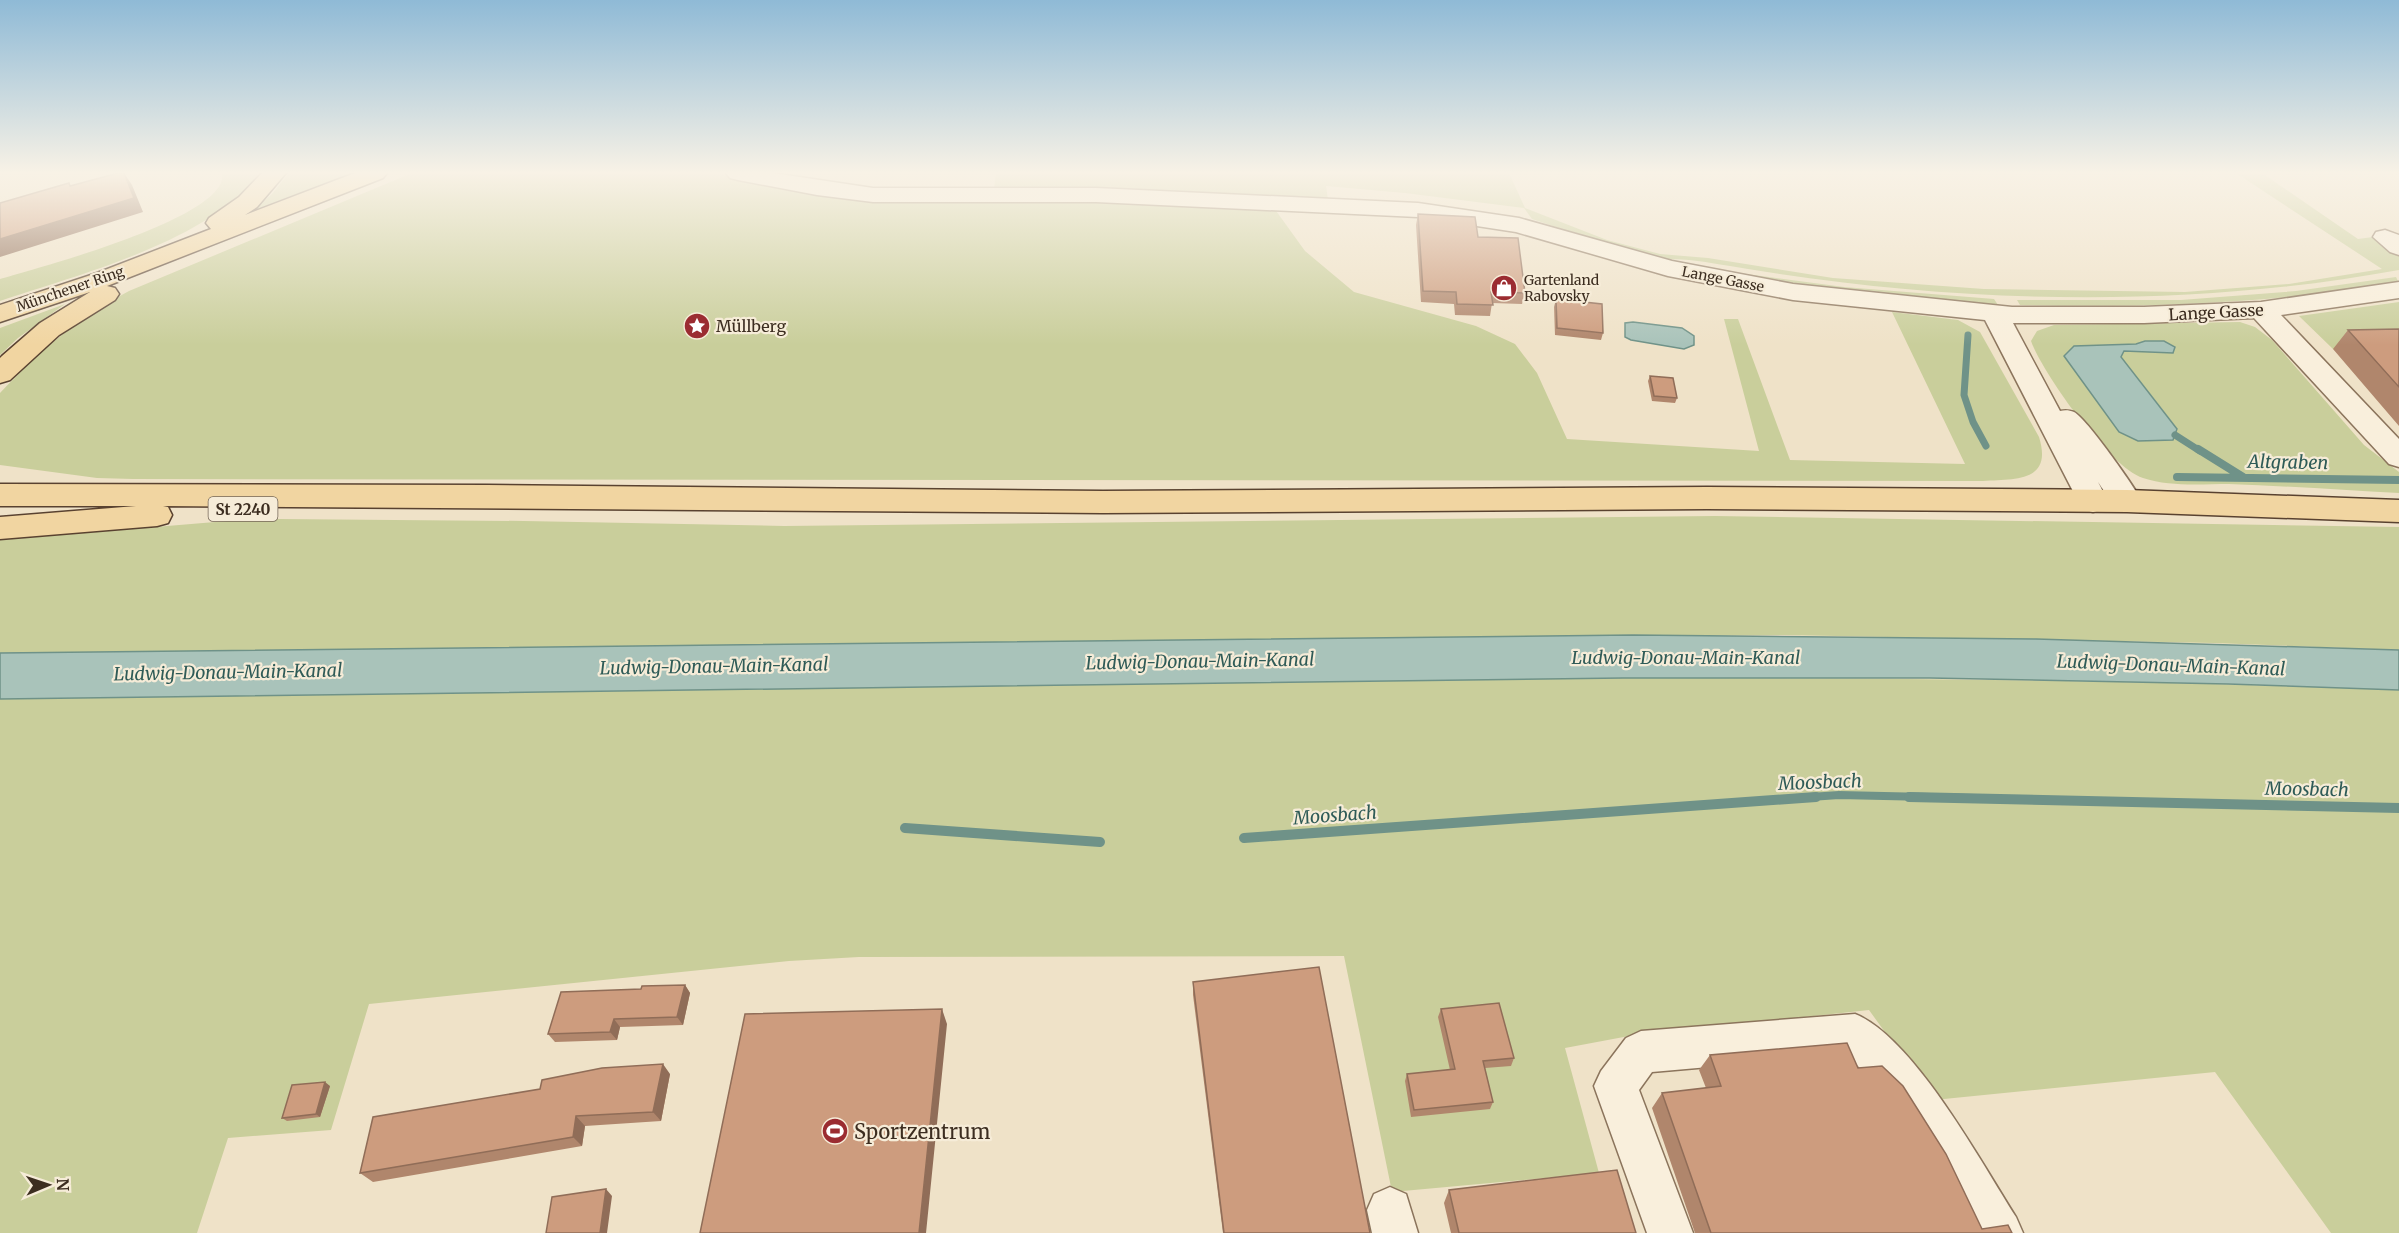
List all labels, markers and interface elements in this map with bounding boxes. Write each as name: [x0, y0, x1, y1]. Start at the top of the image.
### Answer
street label: Münchener Ring: [14, 262, 127, 316]
street label: Lange Gasse: [1680, 262, 1766, 296]
place label: Gartenland Rabovsky: [1524, 271, 1600, 305]
shop icon: Gartenland Rabovsky: [1489, 273, 1519, 303]
street label: Lange Gasse: [2168, 300, 2264, 324]
place icon: Müllberg: [682, 311, 712, 341]
place label: Müllberg: [716, 316, 786, 336]
water label: Altgraben: [2246, 450, 2328, 474]
road number: St 2240: [208, 497, 278, 521]
water label: Ludwig-Donau-Main-Kanal: [1572, 646, 1800, 669]
water label: Ludwig-Donau-Main-Kanal: [1085, 648, 1315, 674]
water label: Ludwig-Donau-Main-Kanal: [2056, 650, 2286, 680]
water label: Ludwig-Donau-Main-Kanal: [599, 653, 829, 679]
water label: Ludwig-Donau-Main-Kanal: [113, 659, 343, 685]
water label: Moosbach: [1777, 769, 1862, 795]
water label: Moosbach: [2264, 777, 2349, 801]
water label: Moosbach: [1291, 801, 1378, 829]
sports icon: Sportzentrum: [820, 1116, 850, 1146]
place label: Sportzentrum: [854, 1119, 990, 1144]
north arrow: [18, 1155, 78, 1215]
text: N: [53, 1178, 73, 1192]

